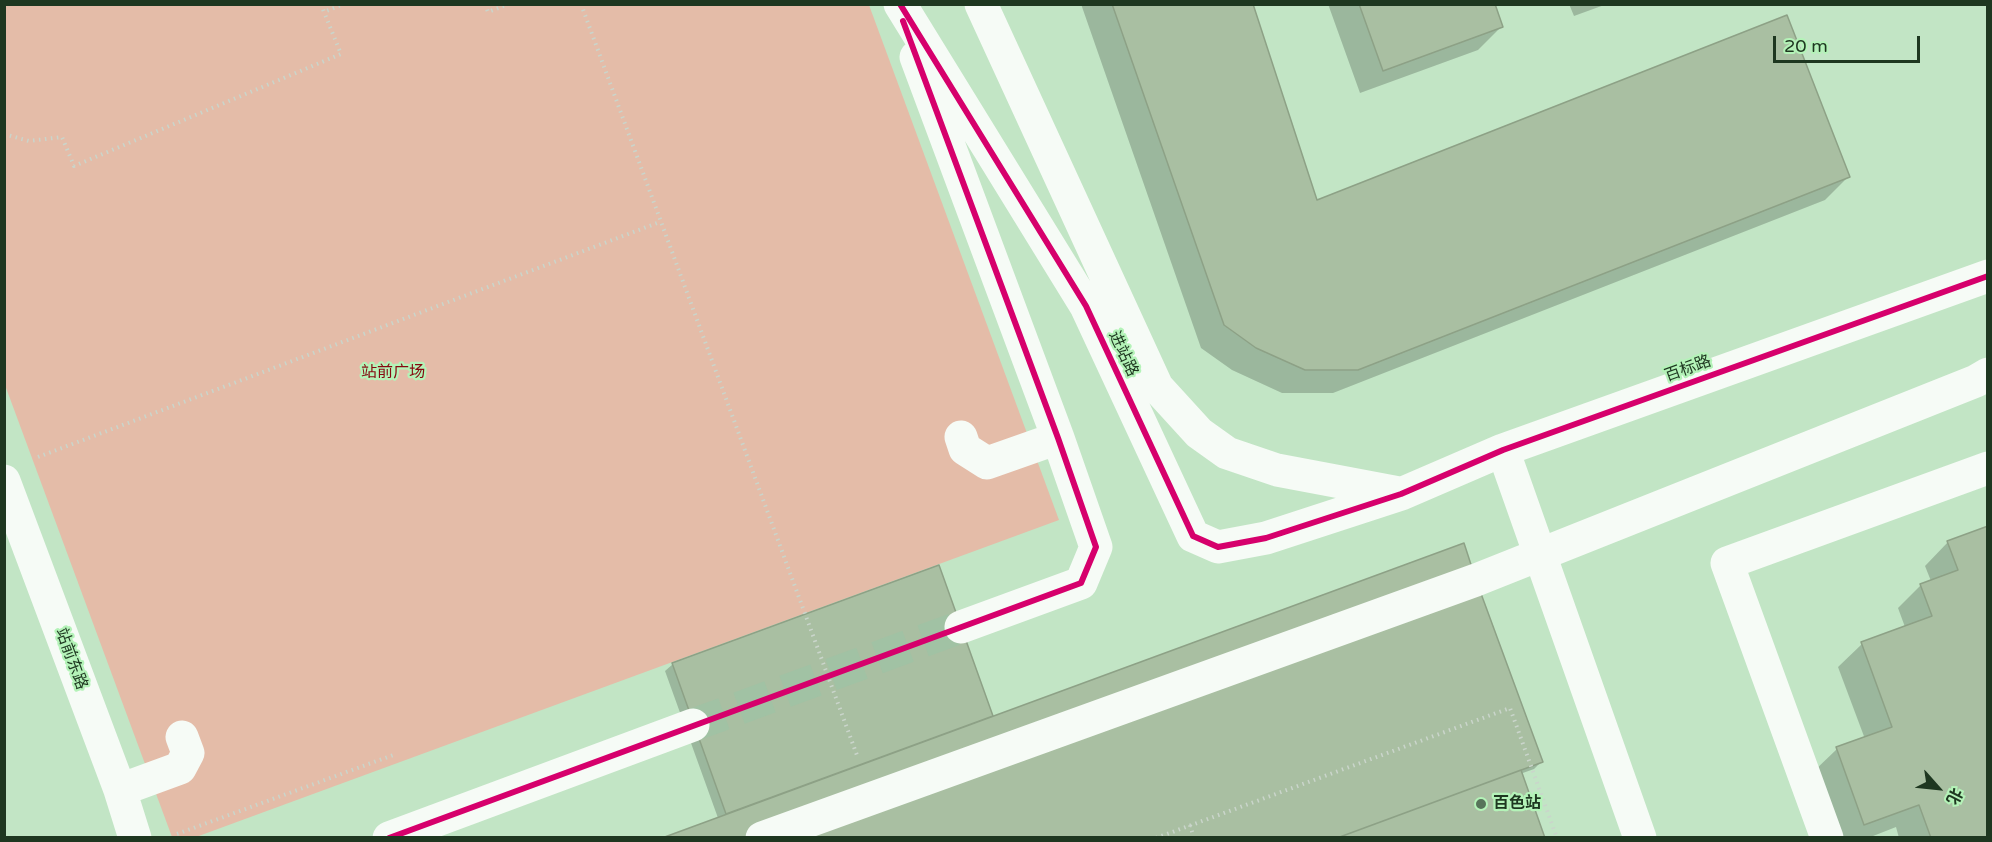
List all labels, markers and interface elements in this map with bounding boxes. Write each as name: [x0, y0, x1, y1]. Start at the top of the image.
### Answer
scale bar: [1776, 24, 1923, 62]
text: 20 m: [1784, 35, 1828, 57]
street label: 进站路: [1104, 328, 1142, 380]
street label: 百标路: [1662, 352, 1714, 386]
park label: 站前广场: [361, 363, 425, 383]
street label: 站前东路: [51, 626, 91, 692]
north arrow: [1908, 758, 1968, 818]
text: 北: [1941, 784, 1967, 808]
place label: 百色站: [1493, 794, 1541, 814]
marker: 百色站: [1474, 797, 1488, 811]

